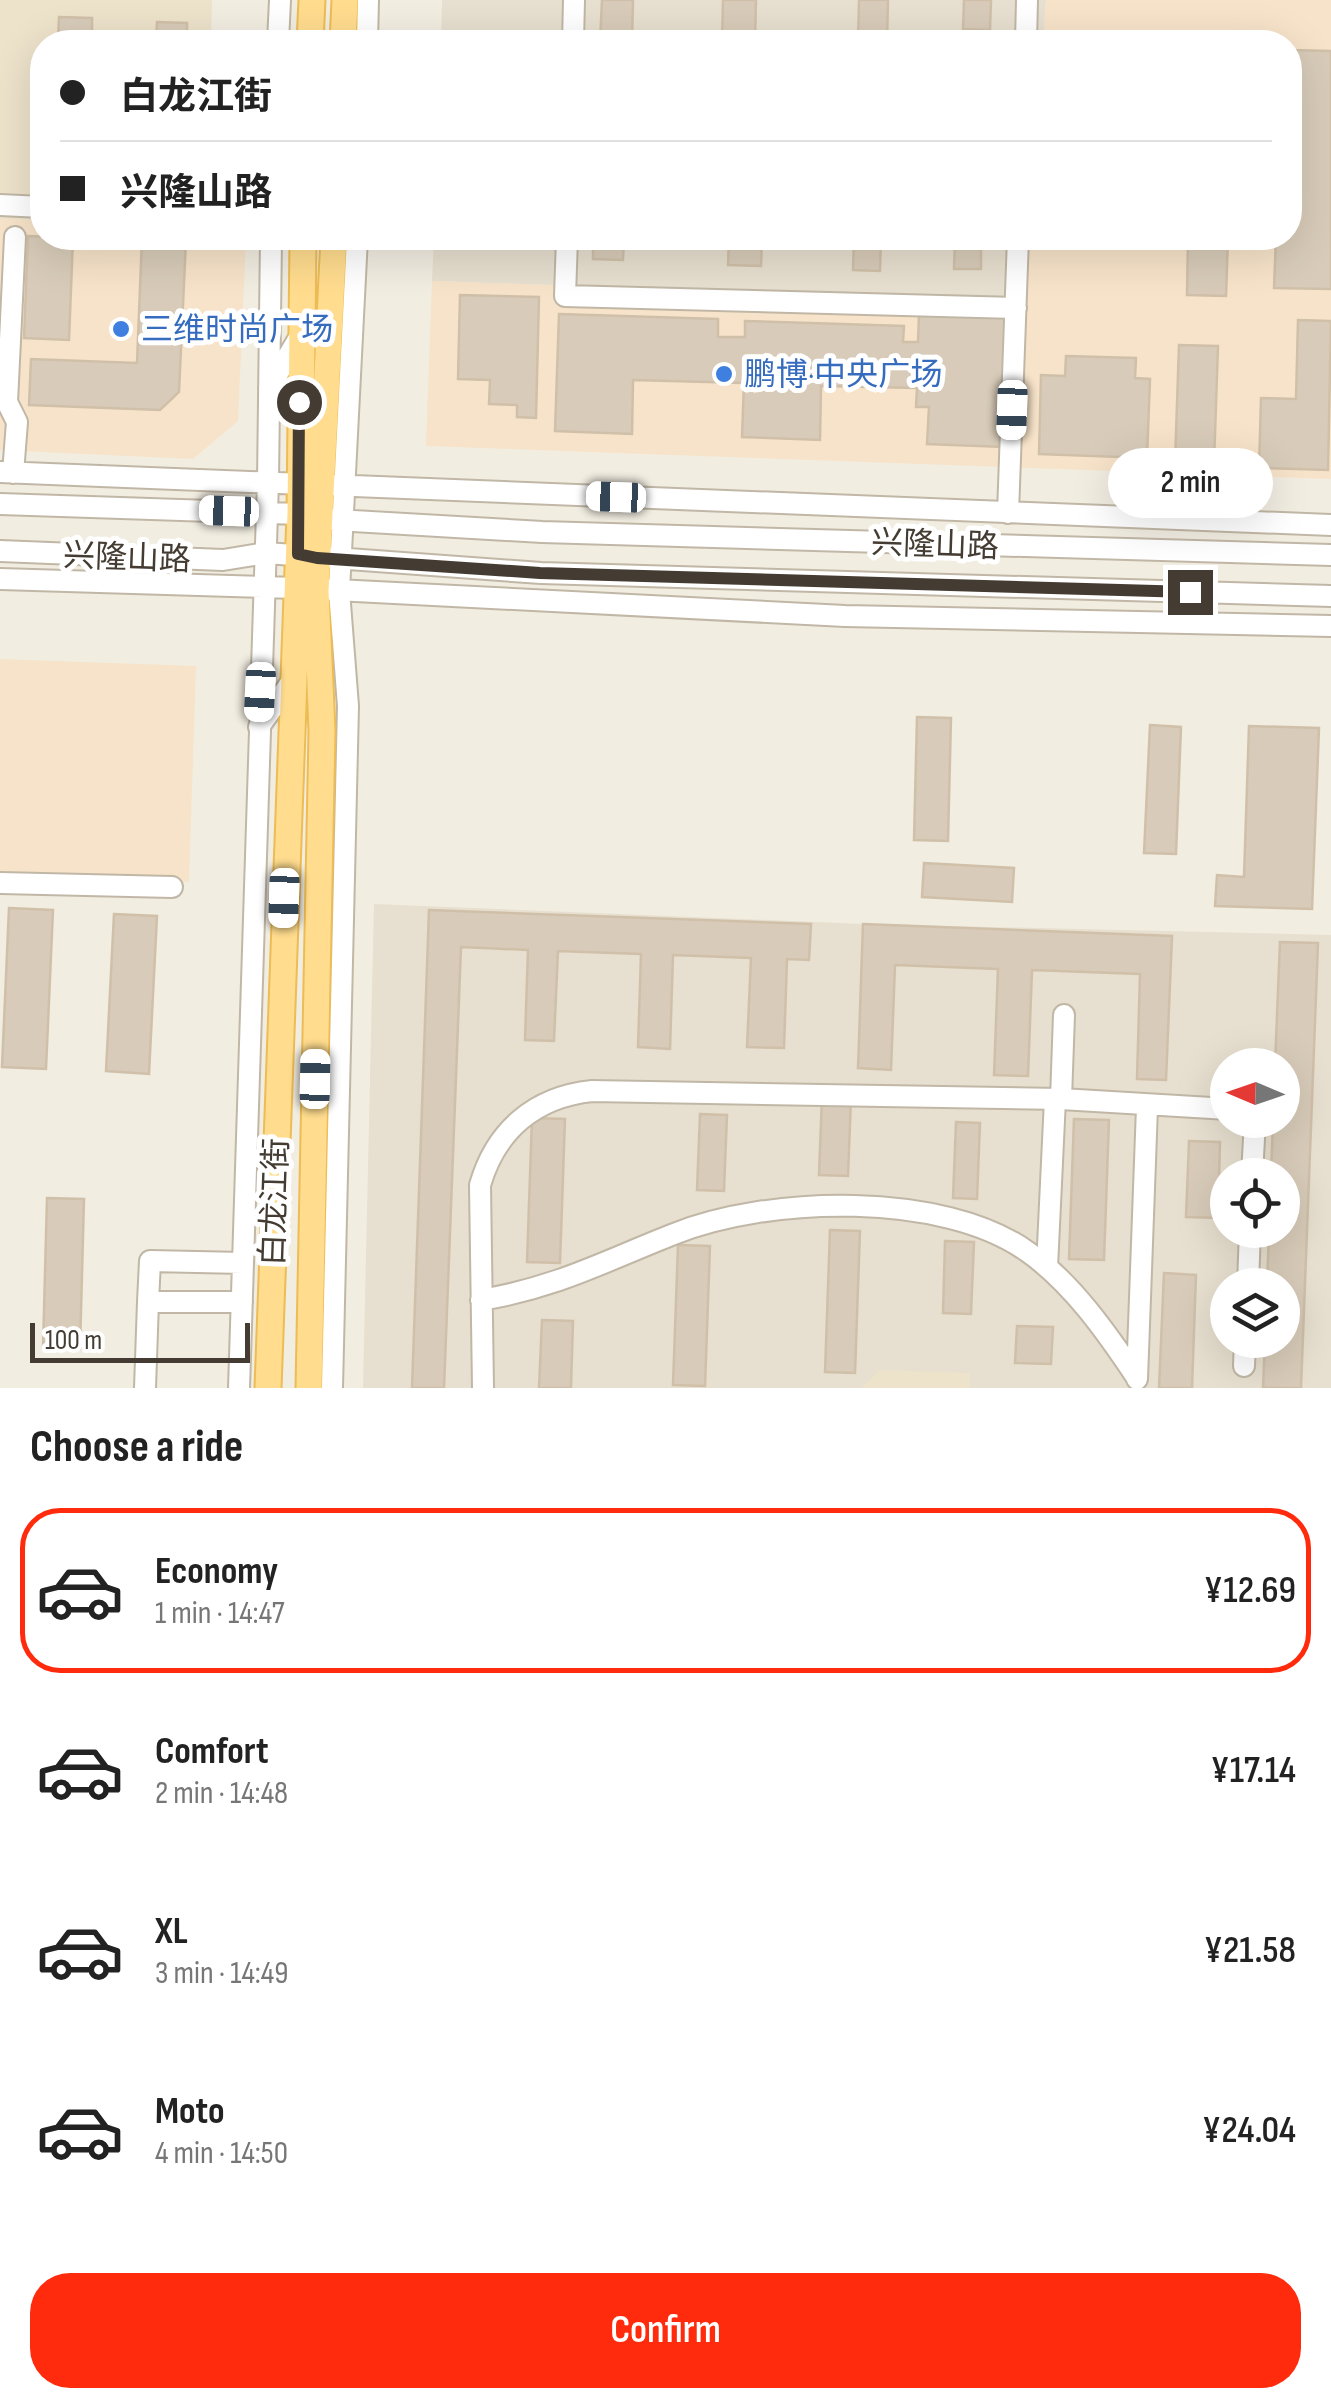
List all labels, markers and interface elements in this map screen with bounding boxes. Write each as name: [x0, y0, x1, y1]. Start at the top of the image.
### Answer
text: 白龙江街: [120, 75, 272, 120]
text: 兴隆山路: [120, 171, 272, 216]
place label: 三维时尚广场: [141, 311, 333, 350]
marker: 三维时尚广场: [110, 318, 132, 340]
place label: 鹏博·中央广场: [744, 356, 942, 395]
marker: 鹏博·中央广场: [713, 363, 735, 385]
car: [996, 379, 1028, 441]
route start: [277, 380, 322, 425]
callout: 2 min: [1108, 447, 1272, 517]
text: 2 min: [1161, 463, 1220, 502]
car: [585, 481, 647, 513]
car: [198, 495, 260, 527]
street label: 兴隆山路: [870, 524, 1000, 567]
street label: 兴隆山路: [62, 537, 192, 580]
route end: [1168, 570, 1213, 615]
car: [243, 661, 277, 723]
car: [268, 867, 300, 929]
north arrow: [1210, 1048, 1300, 1138]
map controls: [1210, 1048, 1300, 1358]
car: [299, 1049, 331, 1109]
street label: 白龙江街: [254, 1137, 297, 1267]
button: locate: [1210, 1158, 1300, 1248]
button: layers: [1210, 1268, 1300, 1358]
scale bar: [30, 1318, 250, 1362]
text: 100 m: [45, 1324, 102, 1357]
text: Choose a ride: [30, 1420, 243, 1475]
icon: car: [35, 1546, 125, 1636]
text: Economy: [155, 1549, 278, 1594]
text: ¥12.69: [1204, 1568, 1296, 1613]
text: 1 min · 14:47: [155, 1594, 285, 1633]
icon: car: [35, 1726, 125, 1816]
text: Comfort: [155, 1729, 269, 1774]
text: ¥17.14: [1210, 1748, 1296, 1793]
text: 2 min · 14:48: [155, 1774, 288, 1813]
icon: car: [35, 1906, 125, 1996]
text: XL: [155, 1909, 188, 1954]
text: ¥21.58: [1204, 1928, 1296, 1973]
text: 3 min · 14:49: [155, 1954, 288, 1993]
icon: car: [35, 2086, 125, 2176]
text: Moto: [155, 2089, 225, 2134]
text: ¥24.04: [1202, 2108, 1296, 2153]
text: 4 min · 14:50: [155, 2134, 288, 2173]
button: Confirm: [30, 2273, 1301, 2388]

